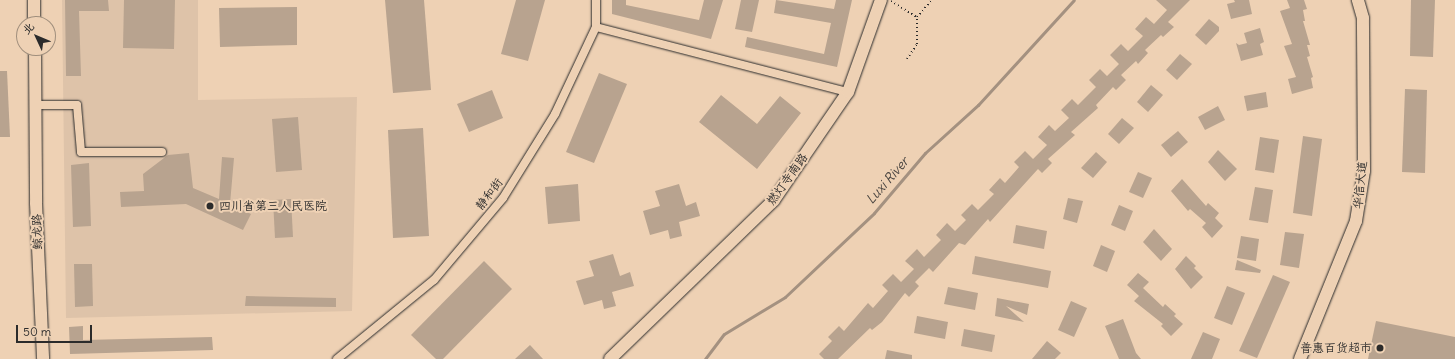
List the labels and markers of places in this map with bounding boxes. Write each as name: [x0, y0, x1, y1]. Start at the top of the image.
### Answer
place label: 四川省第三人民医院: [219, 199, 327, 213]
marker: 四川省第三人民医院: [204, 200, 216, 212]
place label: 普惠百货超市: [1300, 341, 1372, 355]
marker: 普惠百货超市: [1375, 343, 1385, 353]

